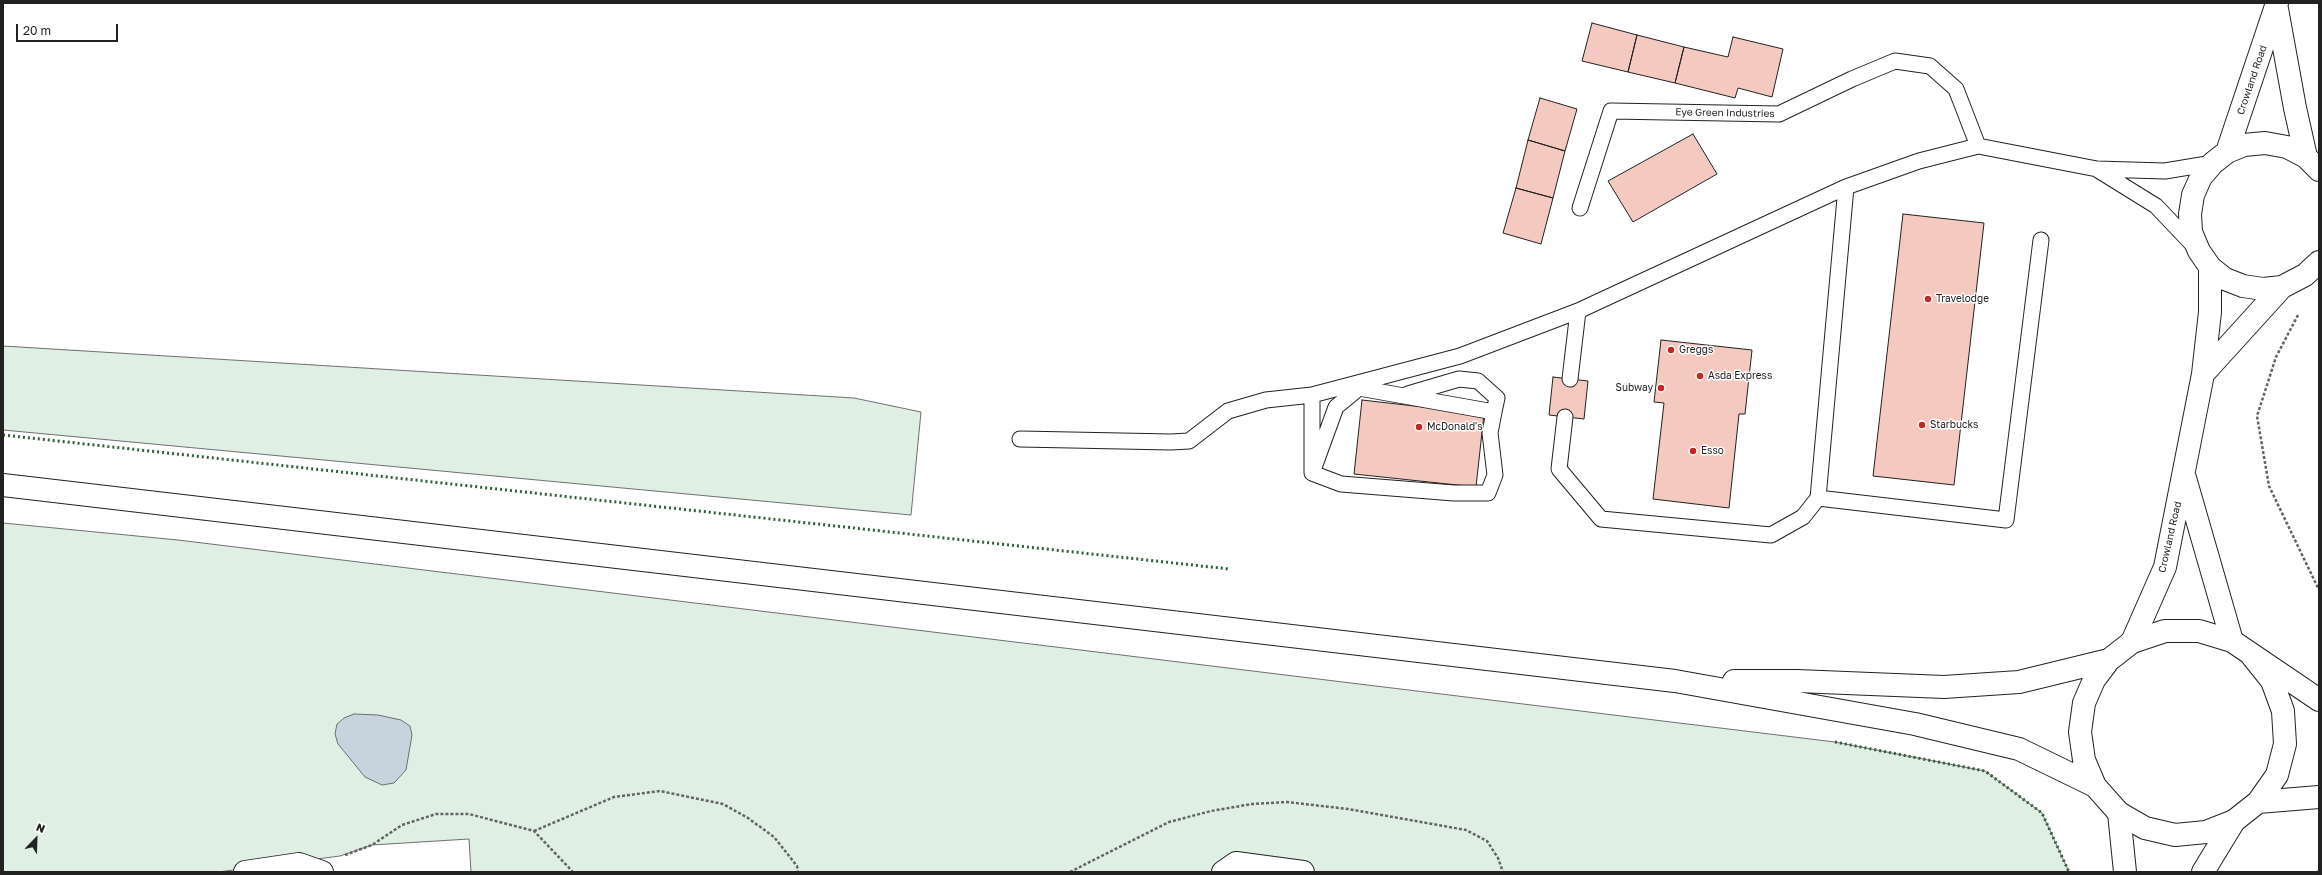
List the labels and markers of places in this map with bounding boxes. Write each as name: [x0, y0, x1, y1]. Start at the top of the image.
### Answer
place label: Travelodge: [1936, 293, 1989, 305]
marker: Travelodge: [1923, 294, 1933, 304]
place label: Greggs: [1679, 344, 1713, 356]
marker: Greggs: [1666, 345, 1676, 355]
place label: Asda Express: [1708, 370, 1772, 382]
marker: Asda Express: [1695, 371, 1705, 381]
place label: Subway: [1616, 382, 1653, 394]
marker: Subway: [1656, 383, 1666, 393]
place label: Starbucks: [1930, 419, 1978, 431]
marker: Starbucks: [1917, 420, 1927, 430]
place label: McDonald's: [1427, 421, 1483, 433]
marker: McDonald's: [1414, 422, 1424, 432]
place label: Esso: [1701, 445, 1724, 457]
marker: Esso: [1688, 446, 1698, 456]

